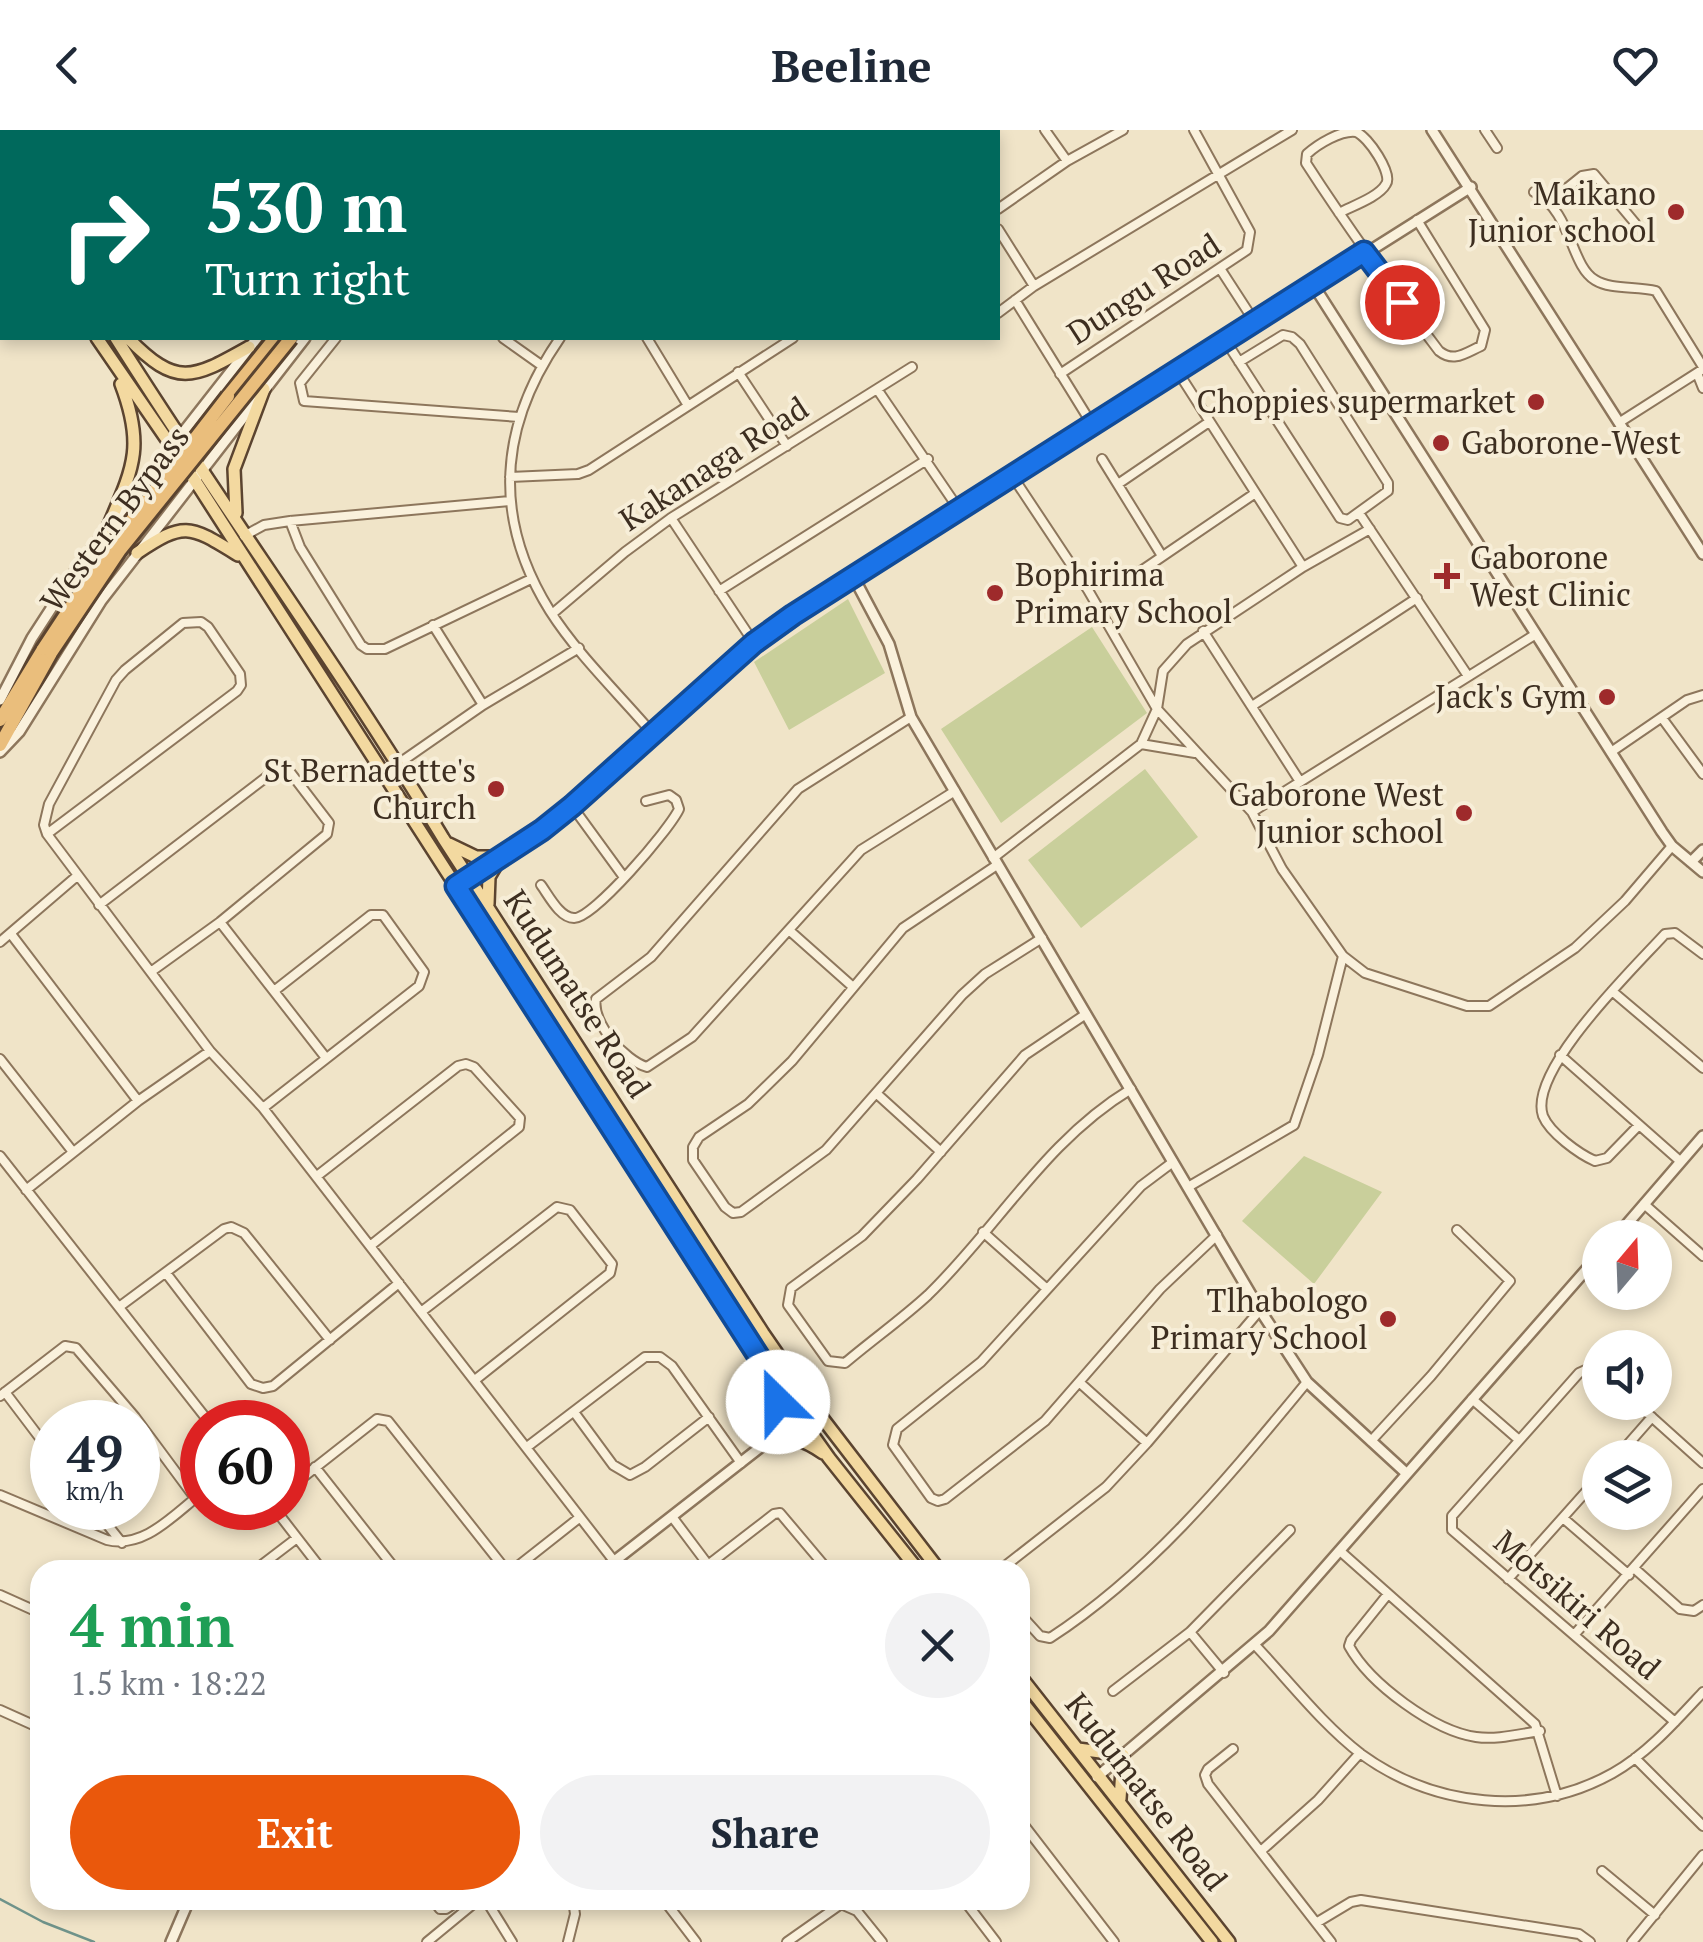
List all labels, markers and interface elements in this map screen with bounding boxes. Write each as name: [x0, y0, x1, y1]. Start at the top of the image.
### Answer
text: Beeline: [771, 35, 932, 95]
icon: back: [40, 38, 95, 93]
icon: heart: [1608, 38, 1663, 93]
text: 530 m: [205, 159, 407, 252]
icon: right: [40, 170, 170, 300]
place label: Maikano Junior school: [1468, 172, 1656, 251]
marker: Maikano Junior school: [1665, 201, 1687, 223]
street label: Dungu Road: [1059, 223, 1228, 353]
text: Turn right: [205, 248, 410, 308]
pin: [1360, 260, 1445, 345]
icon: arrive: [1375, 275, 1430, 330]
place label: Choppies supermarket: [1196, 380, 1516, 422]
street label: Kakanaga Road: [611, 386, 816, 540]
marker: Choppies supermarket: [1525, 391, 1547, 413]
street label: Western Bypass: [30, 417, 198, 620]
place label: Gaborone-West: [1461, 421, 1681, 463]
marker: Gaborone-West: [1430, 432, 1452, 454]
place label: Gaborone West Clinic: [1470, 536, 1631, 615]
place label: Bophirima Primary School: [1015, 553, 1232, 632]
marker: Gaborone West Clinic: [1434, 563, 1460, 589]
marker: Bophirima Primary School: [984, 582, 1006, 604]
place label: Jack's Gym: [1435, 675, 1587, 717]
marker: Jack's Gym: [1596, 686, 1618, 708]
place label: St Bernadette's Church: [264, 749, 476, 828]
place label: Gaborone West Junior school: [1228, 773, 1444, 852]
marker: St Bernadette's Church: [485, 778, 507, 800]
marker: Gaborone West Junior school: [1453, 802, 1475, 824]
street label: Kudumatse Road: [495, 881, 661, 1106]
north arrow: [1582, 1220, 1672, 1310]
map controls: [1582, 1220, 1672, 1530]
place label: Tlhabologo Primary School: [1151, 1279, 1368, 1358]
marker: Tlhabologo Primary School: [1377, 1308, 1399, 1330]
button: sound: [1582, 1330, 1672, 1420]
position arrow: [726, 1350, 830, 1454]
speed limit sign: 60: [180, 1400, 310, 1530]
text: 49: [67, 1420, 123, 1486]
button: layers: [1582, 1440, 1672, 1530]
text: km/h: [66, 1474, 124, 1507]
street label: Motsikiri Road: [1486, 1520, 1670, 1688]
text: 4 min: [70, 1585, 234, 1664]
button: close: [885, 1593, 990, 1698]
text: 1.5 km · 18:22: [70, 1662, 267, 1704]
street label: Kudumatse Road: [1056, 1684, 1237, 1899]
button: Exit: [70, 1775, 520, 1890]
button: Share: [540, 1775, 990, 1890]

